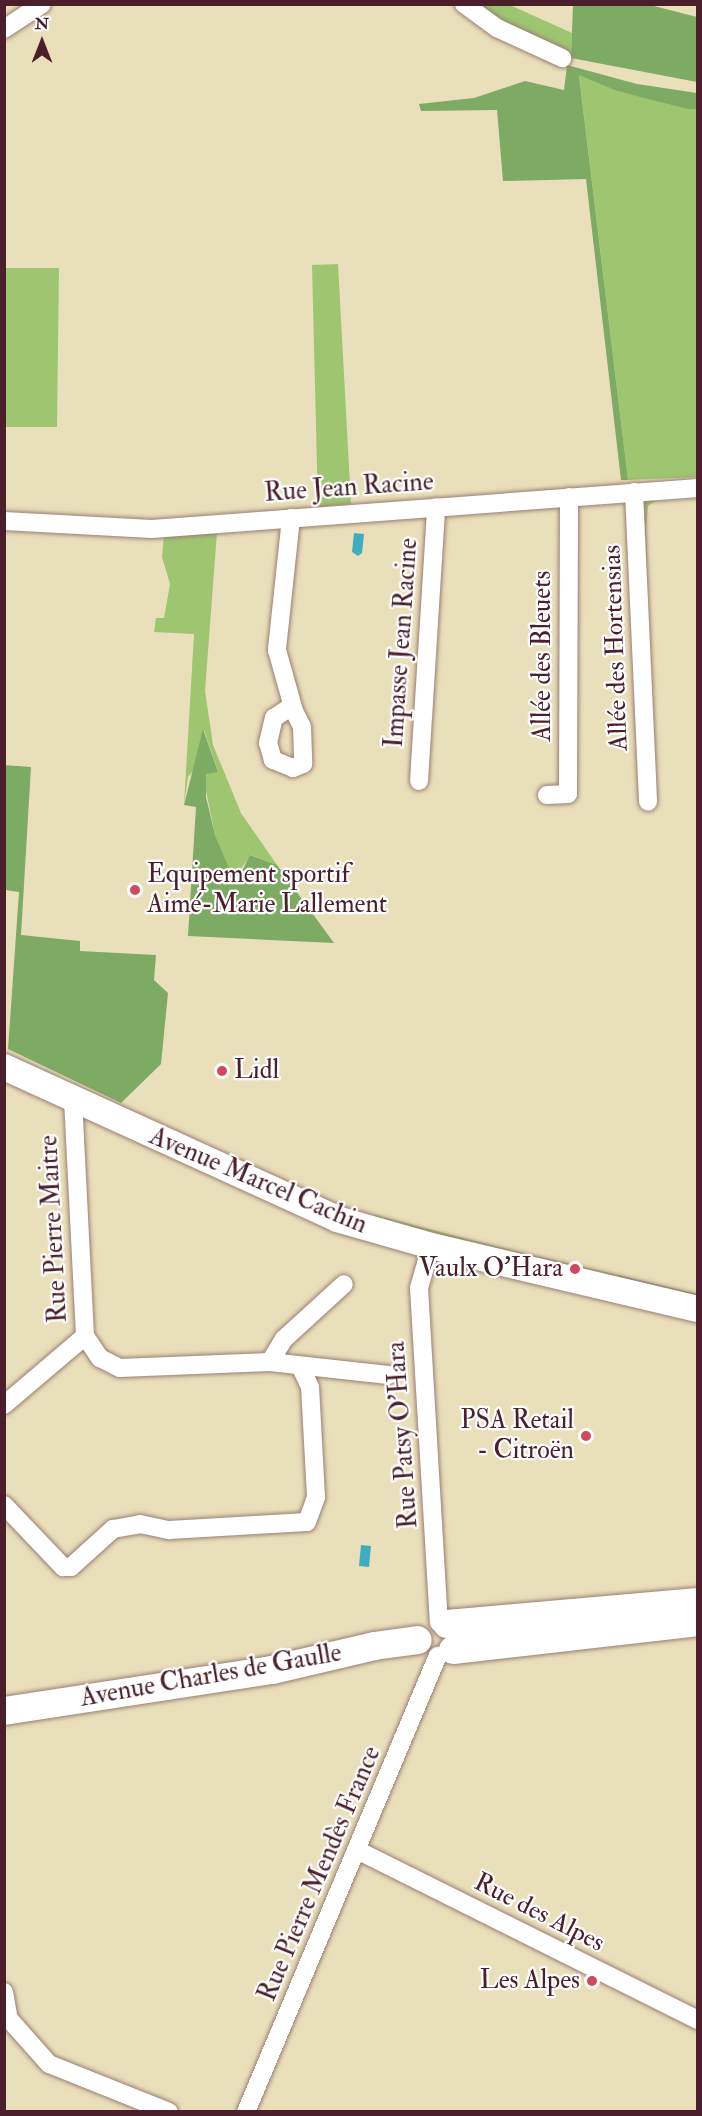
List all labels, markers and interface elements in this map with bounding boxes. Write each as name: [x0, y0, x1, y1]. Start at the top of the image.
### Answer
north arrow: [12, 12, 72, 72]
text: N: [35, 14, 49, 34]
street label: Rue Jean Racine: [263, 467, 435, 509]
street label: Impasse Jean Racine: [379, 537, 425, 749]
street label: Allée des Hortensias: [597, 544, 635, 752]
street label: Allée des Bleuets: [527, 570, 559, 742]
place label: Equipement sportif Aimé-Marie Lallement: [147, 859, 387, 921]
marker: Equipement sportif Aimé-Marie Lallement: [128, 883, 142, 897]
place label: Lidl: [234, 1055, 279, 1087]
marker: Lidl: [215, 1064, 229, 1078]
street label: Avenue Marcel Cachin: [144, 1121, 372, 1241]
street label: Rue Pierre Maitre: [34, 1134, 74, 1324]
place label: Vaulx O'Hara: [419, 1253, 563, 1285]
marker: Vaulx O'Hara: [568, 1262, 582, 1276]
street label: Rue Patsy O'Hara: [381, 1340, 425, 1530]
place label: PSA Retail - Citroën: [460, 1405, 574, 1466]
marker: PSA Retail - Citroën: [579, 1429, 593, 1443]
street label: Avenue Charles de Gaulle: [78, 1638, 344, 1714]
street label: Rue Pierre Mendès France: [252, 1742, 388, 2006]
street label: Rue des Alpes: [469, 1867, 609, 1959]
place label: Les Alpes: [480, 1965, 580, 1997]
marker: Les Alpes: [585, 1974, 599, 1988]

